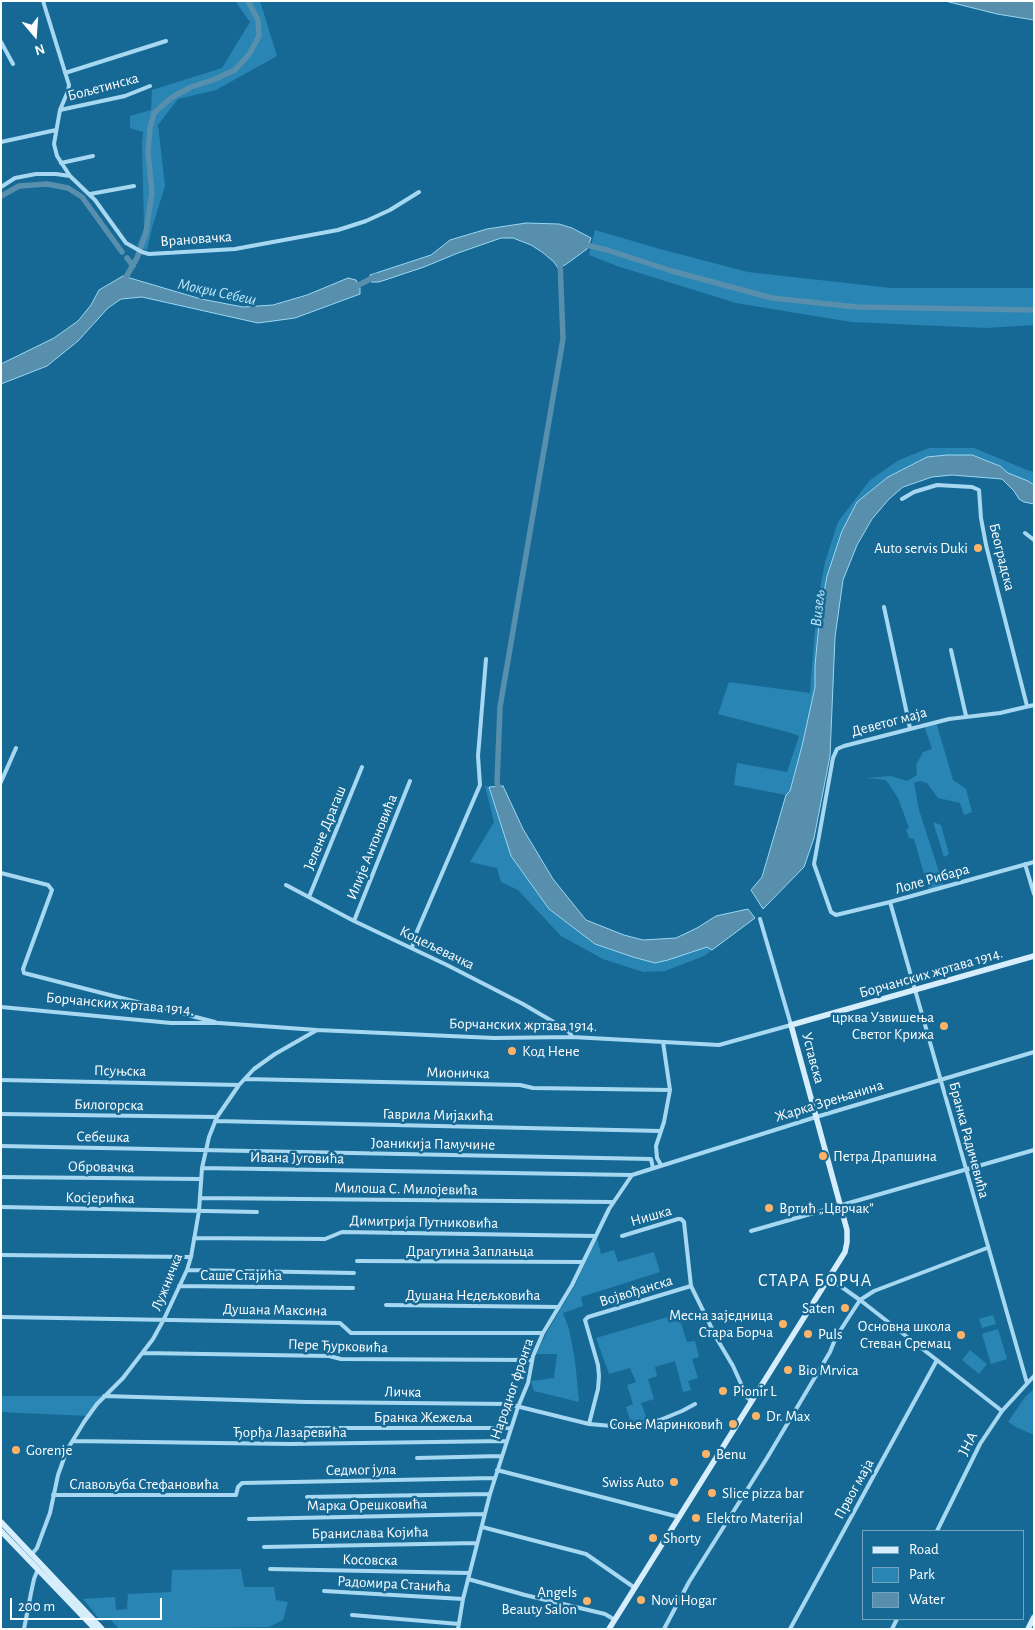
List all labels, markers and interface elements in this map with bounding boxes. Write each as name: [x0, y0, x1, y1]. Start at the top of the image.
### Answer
north arrow: [10, 10, 60, 60]
text: N: [33, 41, 46, 57]
street label: Бољетинска: [65, 69, 141, 105]
street label: Врановачка: [160, 228, 232, 250]
water label: Мокри Себеш: [176, 274, 258, 310]
street label: Београдска: [985, 521, 1019, 593]
place label: Auto servis Duki: [874, 539, 968, 557]
marker: Auto servis Duki: [972, 542, 984, 554]
water label: Визељ: [807, 589, 829, 627]
street label: Деветог маја: [849, 703, 929, 741]
street label: Јелене Драгаш: [300, 783, 350, 873]
street label: Илије Антоновића: [343, 792, 401, 902]
street label: Лоле Рибара: [893, 860, 971, 898]
street label: Коцељевачка: [397, 922, 477, 974]
street label: Борчанских жртава 1914.: [857, 944, 1005, 1002]
street label: Борчанских жртава 1914.: [45, 989, 195, 1019]
place label: црква Узвишења Светог Крижа: [832, 1008, 934, 1043]
street label: Борчанских жртава 1914.: [449, 1015, 597, 1035]
marker: црква Узвишења Светог Крижа: [938, 1020, 950, 1032]
street label: Уставска: [798, 1030, 828, 1086]
place label: Код Нене: [522, 1042, 580, 1060]
marker: Код Нене: [506, 1045, 518, 1057]
street label: Псуњска: [94, 1062, 146, 1080]
street label: Мионичка: [426, 1063, 490, 1083]
street label: Жарка Зрењанина: [772, 1076, 886, 1126]
street label: Бранка Радичевића: [945, 1080, 993, 1200]
street label: Билогорска: [74, 1095, 144, 1115]
street label: Гаврила Мијакића: [382, 1105, 494, 1125]
street label: Себешка: [76, 1128, 130, 1146]
street label: Јоаникија Памучине: [371, 1134, 495, 1154]
place label: Петра Драпшина: [833, 1147, 937, 1165]
street label: Ивана Југовића: [250, 1148, 344, 1168]
marker: Петра Драпшина: [817, 1150, 829, 1162]
street label: Обровачка: [68, 1157, 134, 1177]
street label: Милоша С. Милојевића: [334, 1179, 478, 1199]
street label: Косјерићка: [65, 1188, 135, 1208]
place label: Вртић „Цврчак”: [779, 1199, 874, 1217]
street label: Нишка: [628, 1202, 674, 1230]
marker: Вртић „Цврчак”: [763, 1202, 775, 1214]
street label: Димитрија Путниковића: [350, 1212, 498, 1232]
street label: Драгутина Заплањца: [406, 1242, 534, 1260]
street label: Лужничка: [147, 1251, 187, 1313]
street label: Саше Стајића: [200, 1266, 282, 1284]
district label: СТАРА БОРЧА: [756, 1270, 874, 1292]
street label: Војвођанска: [597, 1271, 675, 1311]
street label: Душана Недељковића: [406, 1286, 540, 1304]
place label: Saten: [802, 1299, 835, 1317]
street label: Душана Максина: [223, 1300, 327, 1320]
marker: Saten: [839, 1302, 851, 1314]
place label: Месна заједница Стара Борча: [669, 1306, 773, 1341]
place label: Основна школа Стеван Сремац: [858, 1317, 951, 1352]
marker: Месна заједница Стара Борча: [777, 1318, 789, 1330]
place label: Puls: [818, 1325, 842, 1343]
marker: Puls: [802, 1328, 814, 1340]
marker: Основна школа Стеван Сремац: [955, 1329, 967, 1341]
street label: Пере Ђурковића: [288, 1335, 388, 1357]
street label: Народног фронта: [486, 1336, 538, 1442]
place label: Bio Mrvica: [798, 1361, 859, 1379]
marker: Bio Mrvica: [782, 1364, 794, 1376]
place label: Pionir L: [733, 1382, 777, 1400]
street label: Личка: [384, 1383, 422, 1401]
marker: Pionir L: [717, 1385, 729, 1397]
place label: Dr. Max: [766, 1407, 810, 1425]
street label: Бранка Жежеља: [374, 1408, 472, 1426]
marker: Dr. Max: [750, 1410, 762, 1422]
place label: Соње Маринковић: [609, 1415, 723, 1433]
marker: Соње Маринковић: [727, 1418, 739, 1430]
street label: Ђорђа Лазаревића: [233, 1423, 347, 1441]
street label: ЈНА: [954, 1429, 982, 1459]
place label: Gorenje: [26, 1441, 72, 1459]
marker: Gorenje: [10, 1444, 22, 1456]
place label: Benu: [716, 1445, 746, 1463]
marker: Benu: [700, 1448, 712, 1460]
street label: Првог маја: [830, 1456, 878, 1522]
street label: Седмог јула: [326, 1460, 396, 1480]
place label: Swiss Auto: [602, 1473, 664, 1491]
street label: Славољуба Стефановића: [69, 1475, 219, 1493]
marker: Swiss Auto: [668, 1476, 680, 1488]
place label: Slice pizza bar: [722, 1484, 804, 1502]
marker: Slice pizza bar: [706, 1487, 718, 1499]
street label: Марка Орешковића: [307, 1495, 427, 1515]
place label: Elektro Materijal: [706, 1509, 803, 1527]
marker: Elektro Materijal: [690, 1512, 702, 1524]
street label: Бранислава Којића: [311, 1523, 429, 1543]
place label: Shorty: [663, 1529, 701, 1547]
legend: [862, 1530, 1025, 1620]
marker: Shorty: [647, 1532, 659, 1544]
text: Road: [909, 1542, 939, 1557]
street label: Косовска: [342, 1551, 398, 1569]
text: Park: [909, 1567, 935, 1582]
street label: Радомира Станића: [337, 1572, 451, 1596]
place label: Angels Beauty Salon: [502, 1583, 577, 1618]
scale bar: [12, 1588, 165, 1620]
place label: Novi Hogar: [651, 1591, 717, 1609]
text: Water: [909, 1592, 945, 1607]
marker: Novi Hogar: [635, 1594, 647, 1606]
marker: Angels Beauty Salon: [581, 1595, 593, 1607]
text: 200 m: [18, 1599, 55, 1614]

